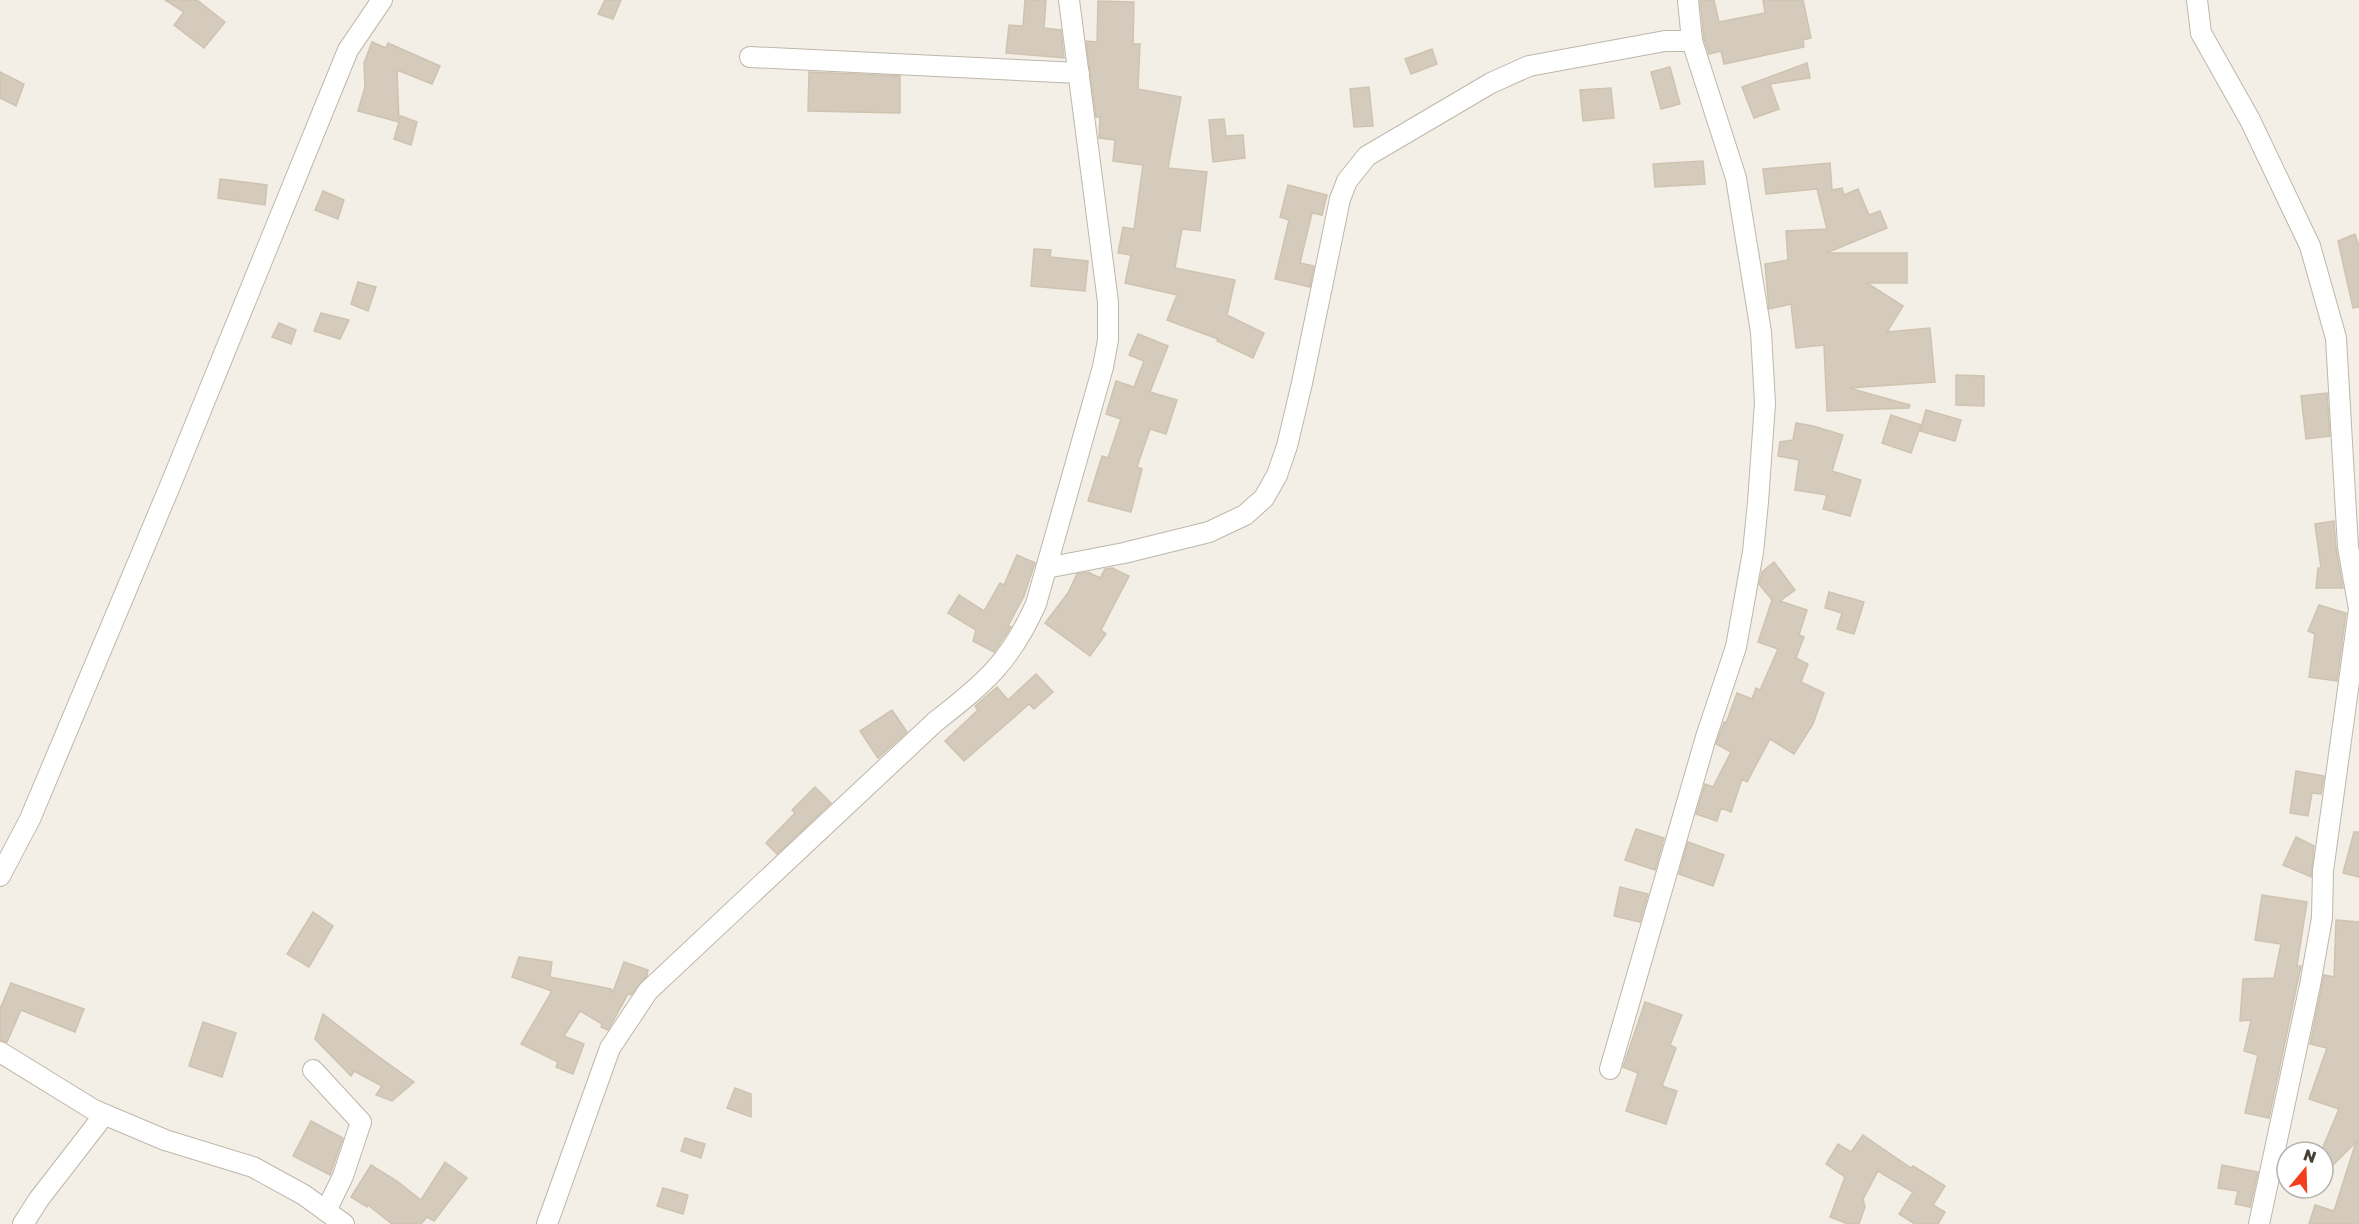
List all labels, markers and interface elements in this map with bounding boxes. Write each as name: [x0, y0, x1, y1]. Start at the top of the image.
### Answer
north arrow: [2275, 1140, 2335, 1200]
text: N: [2301, 1144, 2319, 1167]

